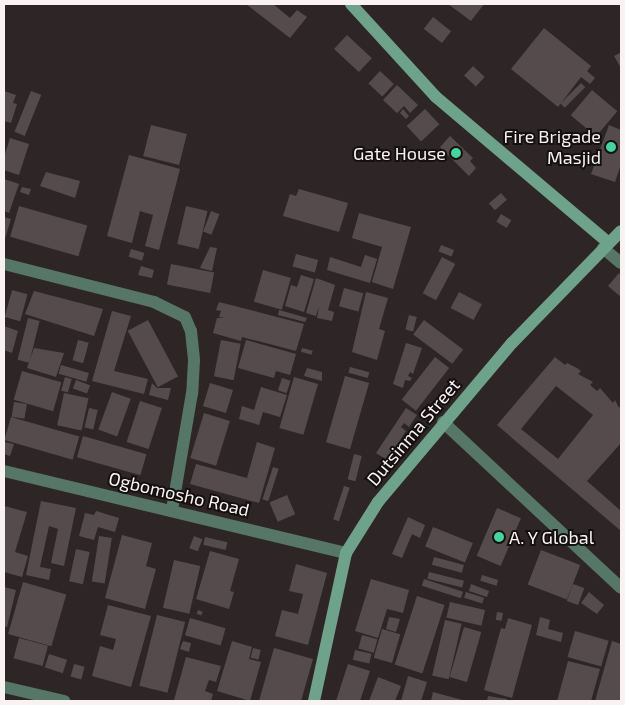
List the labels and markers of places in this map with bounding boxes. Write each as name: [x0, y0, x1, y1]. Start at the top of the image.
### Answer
place label: Fire Brigade Masjid: [504, 126, 601, 168]
marker: Fire Brigade Masjid: [605, 141, 617, 153]
place label: Gate House: [353, 142, 446, 164]
marker: Gate House: [450, 147, 462, 159]
place label: A. Y Global: [509, 526, 595, 548]
marker: A. Y Global: [493, 531, 505, 543]

